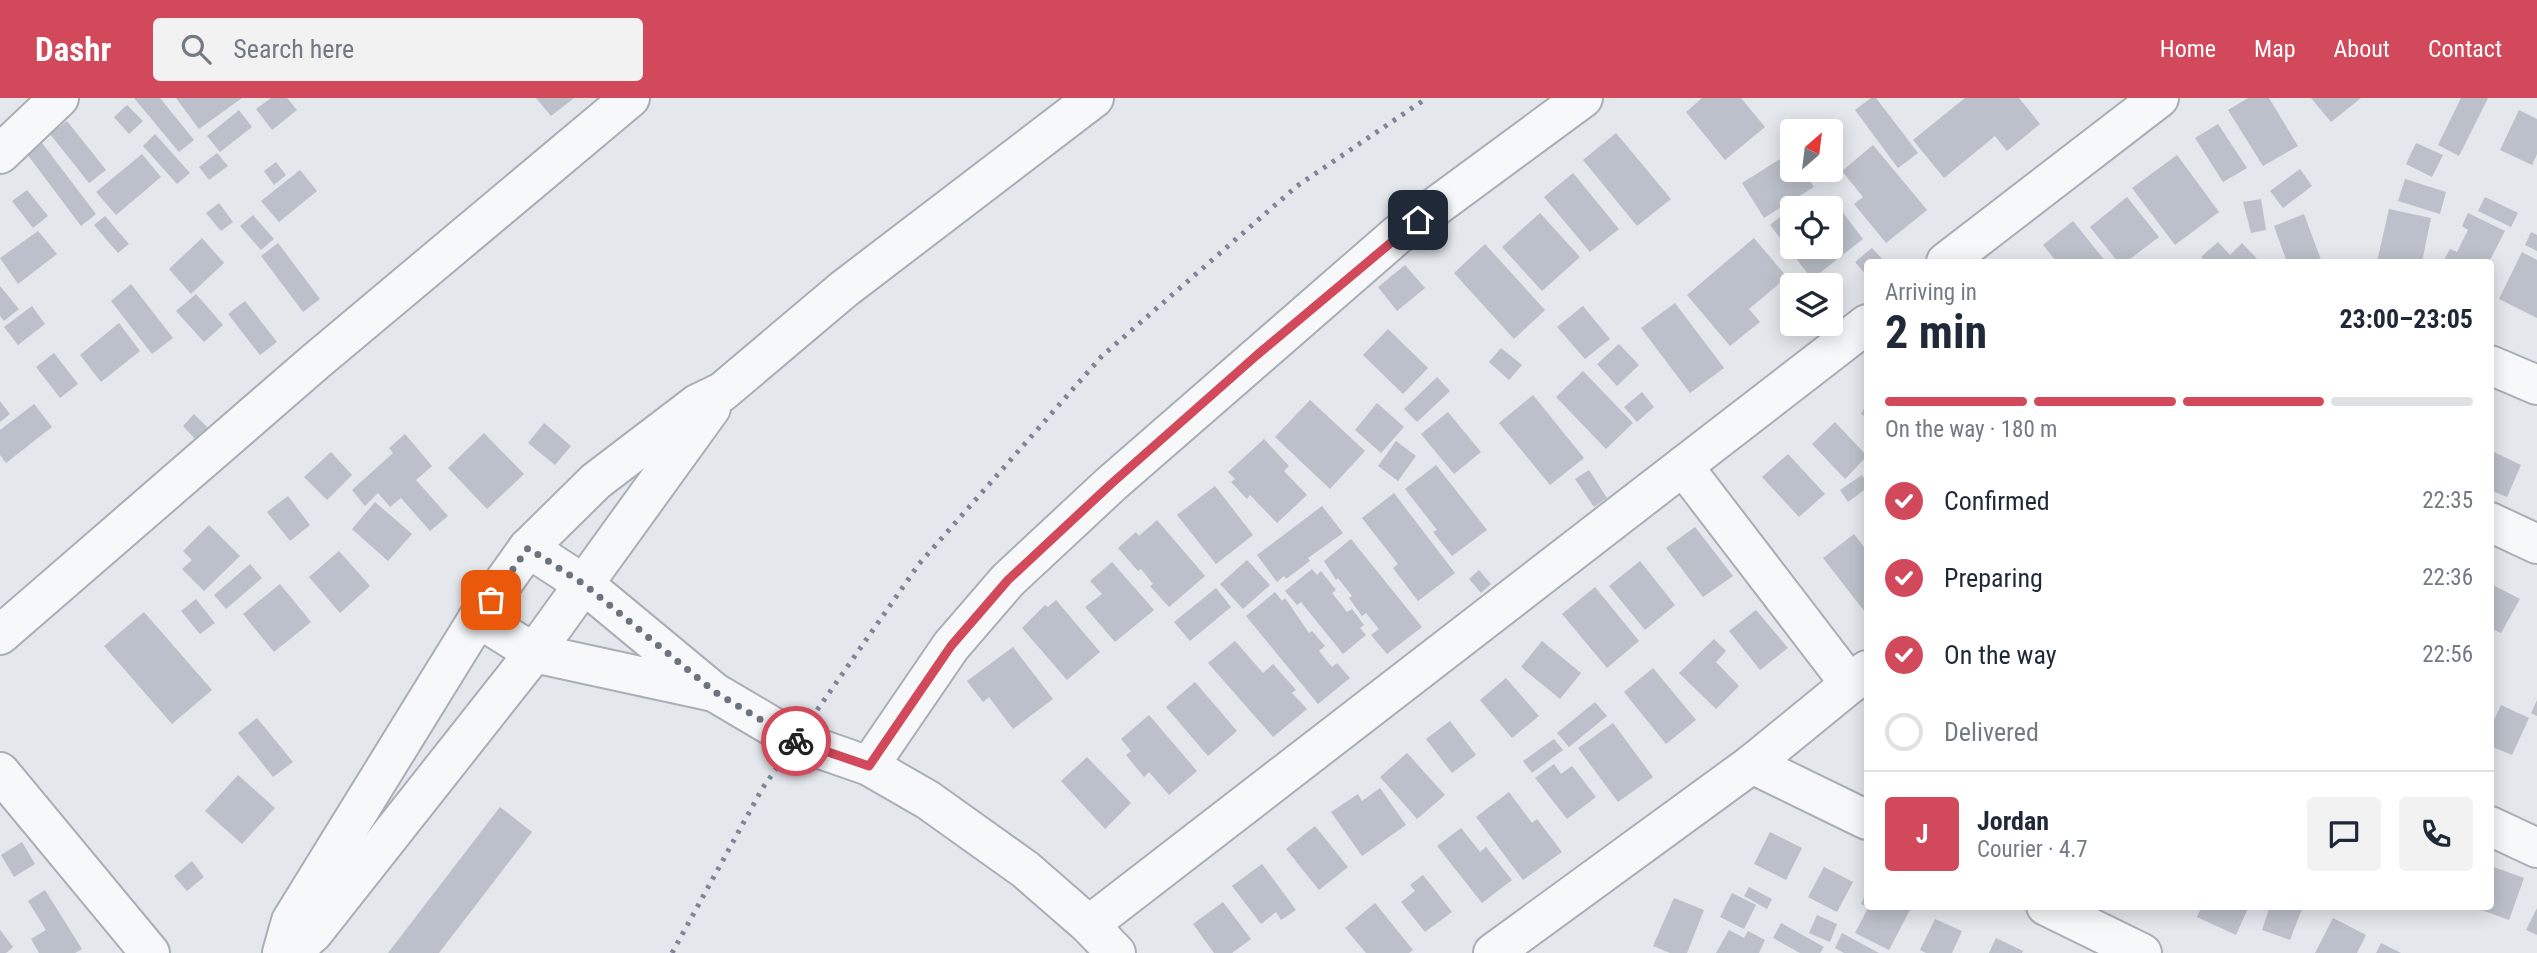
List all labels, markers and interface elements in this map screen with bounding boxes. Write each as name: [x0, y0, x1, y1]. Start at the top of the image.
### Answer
search box: [153, 18, 643, 81]
text: Dashr: [35, 30, 111, 69]
icon: search: [177, 30, 215, 68]
text: Search here: [233, 34, 354, 64]
text: Home: [2160, 35, 2216, 63]
text: Map: [2254, 35, 2296, 63]
text: About: [2334, 35, 2390, 63]
text: Contact: [2428, 35, 2502, 63]
north arrow: [1780, 119, 1843, 182]
map controls: [1780, 119, 1843, 336]
pin: [1388, 190, 1448, 250]
button: locate: [1780, 196, 1843, 259]
icon: home: [1399, 201, 1437, 239]
button: layers: [1780, 273, 1843, 336]
text: Arriving in: [1885, 279, 1977, 306]
text: 23:00–23:05: [2339, 304, 2473, 334]
text: 2 min: [1885, 305, 1987, 359]
text: On the way · 180 m: [1885, 416, 2057, 443]
icon: check: [1885, 482, 1923, 520]
text: Confirmed: [1944, 486, 2050, 516]
text: 22:35: [2422, 487, 2473, 514]
icon: check: [1885, 559, 1923, 597]
text: Preparing: [1944, 563, 2043, 593]
text: 22:36: [2422, 564, 2473, 591]
pin: [461, 570, 521, 630]
icon: bag: [472, 581, 510, 619]
icon: check: [1885, 636, 1923, 674]
text: On the way: [1944, 640, 2057, 670]
text: 22:56: [2422, 641, 2473, 668]
courier: [761, 706, 831, 776]
text: Delivered: [1944, 717, 2039, 747]
icon: bike: [777, 722, 815, 760]
button: chat: [2307, 797, 2381, 871]
button: phone: [2399, 797, 2473, 871]
text: Jordan: [1977, 806, 2049, 836]
text: J: [1916, 819, 1928, 849]
text: Courier · 4.7: [1977, 836, 2088, 863]

